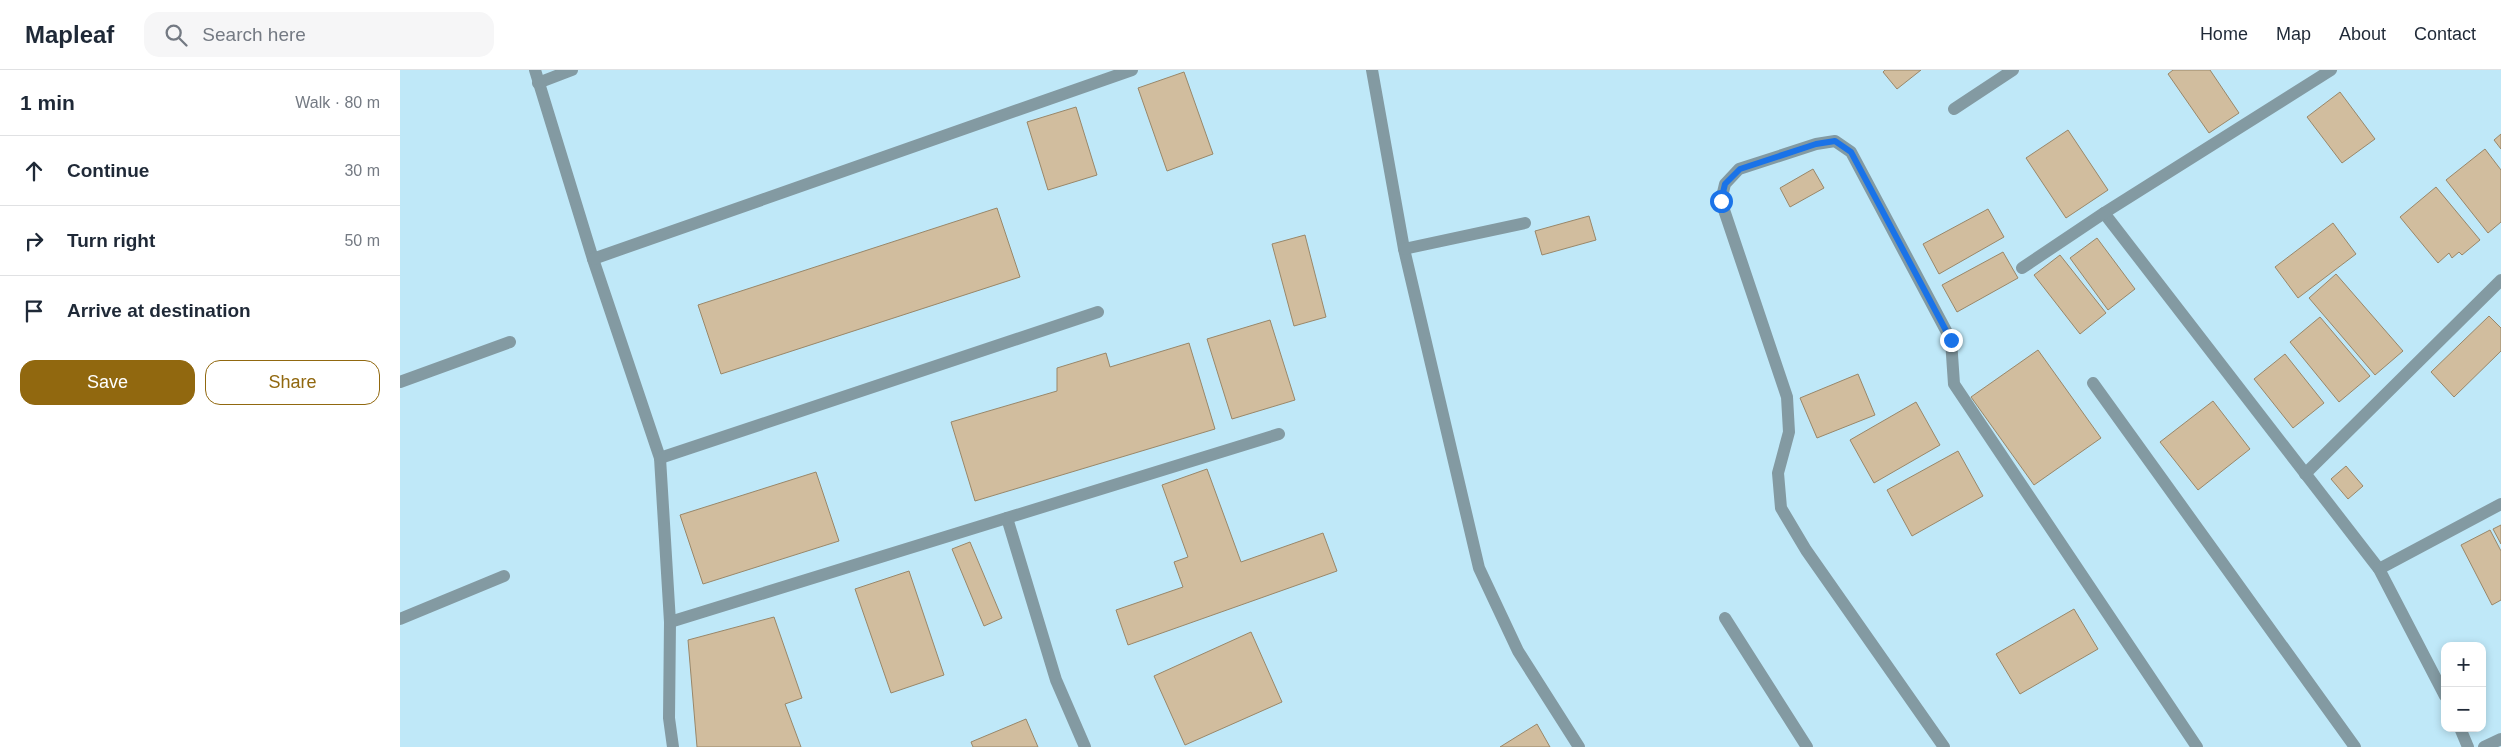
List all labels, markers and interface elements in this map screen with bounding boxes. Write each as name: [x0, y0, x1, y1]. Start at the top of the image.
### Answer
search box: [144, 12, 494, 57]
text: Mapleaf: [25, 21, 114, 48]
icon: search: [162, 21, 190, 49]
text: Search here: [202, 24, 306, 45]
text: Home: [2200, 24, 2248, 44]
text: Map: [2276, 24, 2311, 44]
text: About: [2339, 24, 2386, 44]
text: Contact: [2414, 24, 2476, 44]
text: 1 min: [20, 91, 75, 114]
text: Walk · 80 m: [295, 94, 380, 111]
icon: ahead: [20, 157, 48, 185]
text: Continue: [67, 160, 149, 181]
text: 30 m: [344, 162, 380, 179]
route start: [1710, 190, 1733, 213]
icon: right: [20, 227, 48, 255]
text: Turn right: [67, 230, 155, 251]
text: 50 m: [344, 232, 380, 249]
icon: arrive: [20, 297, 48, 325]
text: Arrive at destination: [67, 300, 251, 321]
route end: [1940, 329, 1963, 352]
button: Save: [20, 360, 195, 405]
button: Share: [205, 360, 380, 405]
map controls: [2441, 642, 2486, 732]
button: +: [2441, 642, 2486, 687]
button: −: [2441, 687, 2486, 732]

